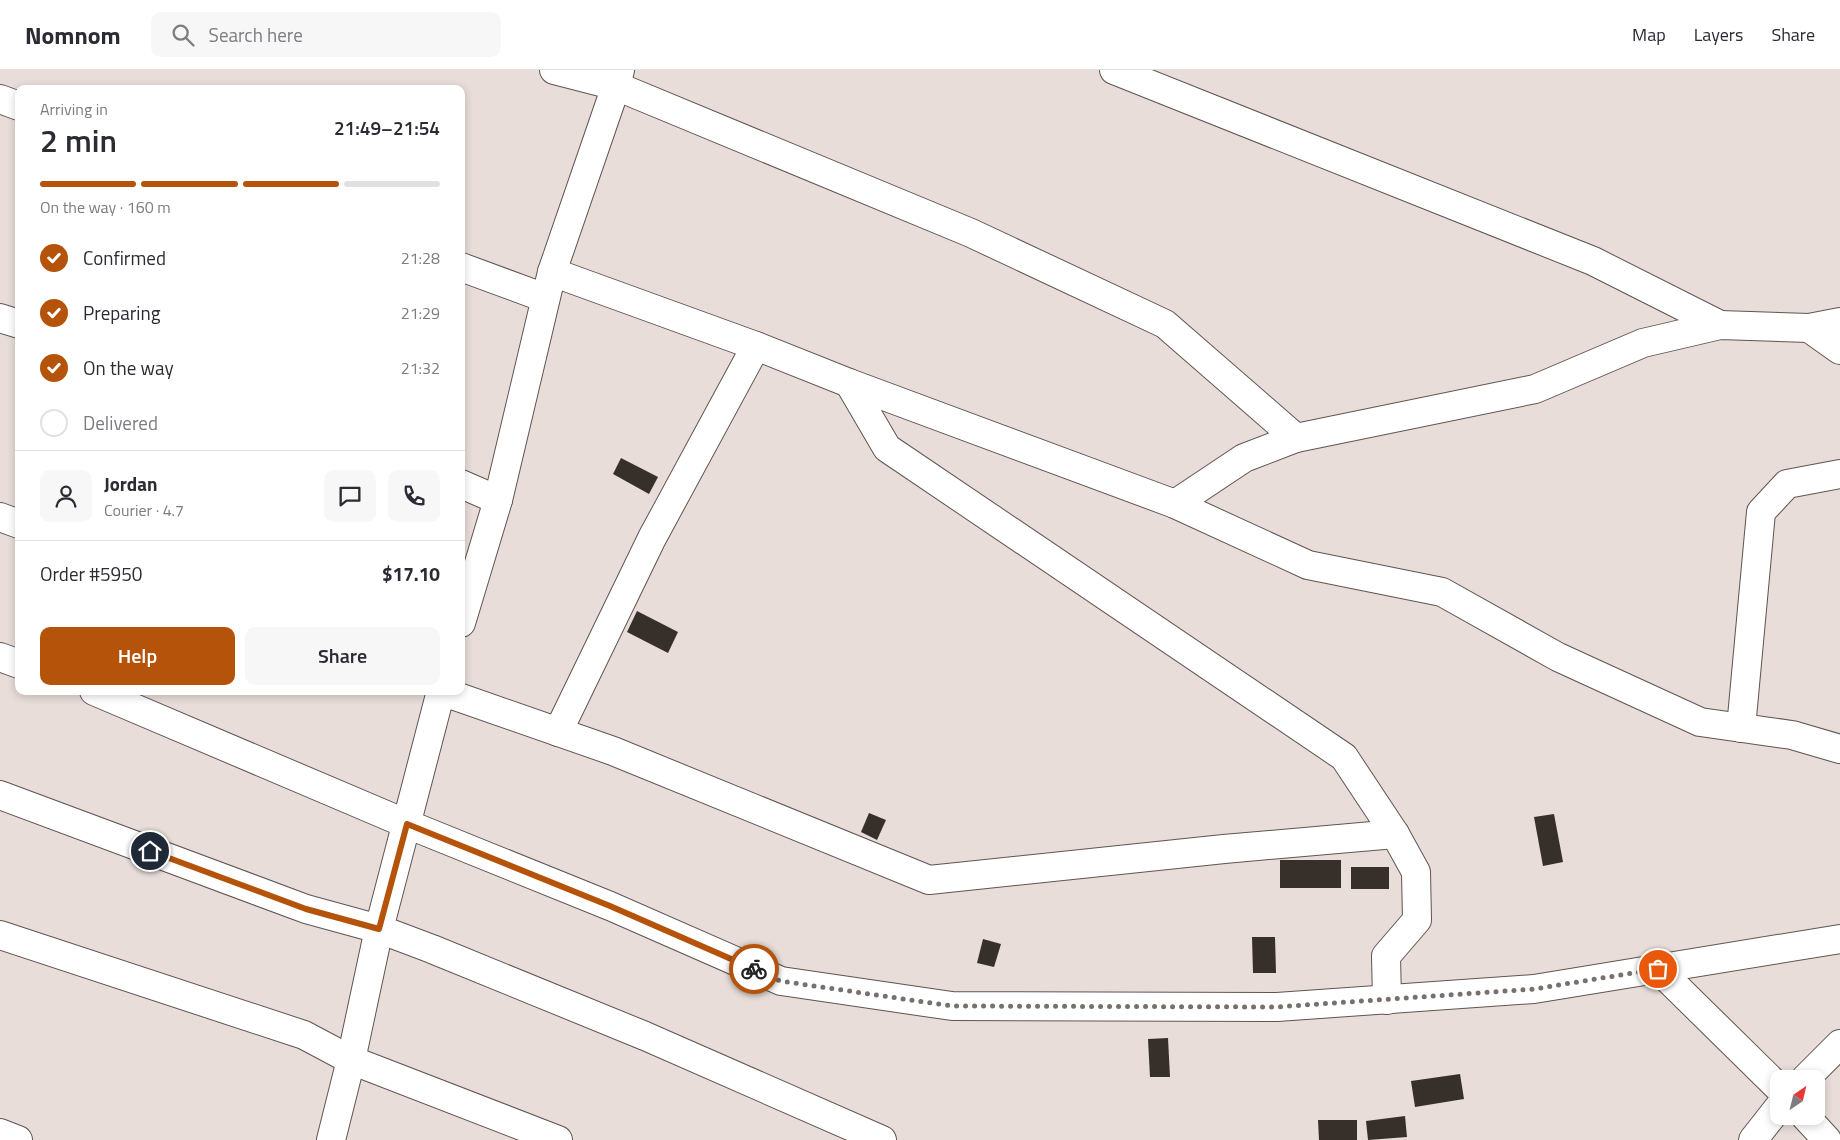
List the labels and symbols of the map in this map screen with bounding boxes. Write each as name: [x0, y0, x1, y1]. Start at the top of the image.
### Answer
pin: [129, 830, 171, 872]
courier: [729, 944, 779, 994]
pin: [1637, 948, 1679, 990]
north arrow: [1770, 1070, 1825, 1125]

